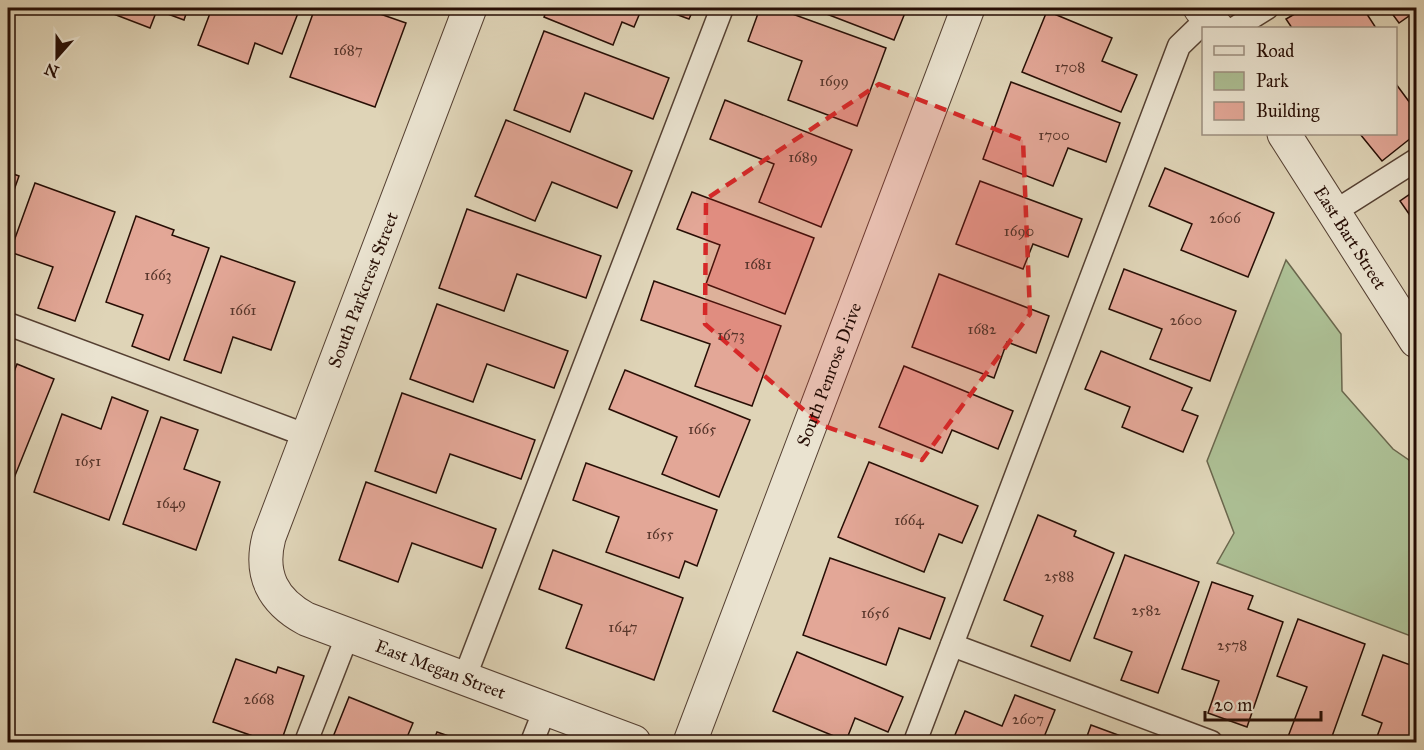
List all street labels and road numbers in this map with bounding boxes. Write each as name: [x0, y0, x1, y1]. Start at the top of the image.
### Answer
street label: East Bart Street: [1309, 182, 1392, 294]
street label: South Parkcrest Street: [323, 208, 403, 371]
street label: South Penrose Drive: [792, 299, 866, 449]
street label: East Megan Street: [372, 635, 509, 704]

